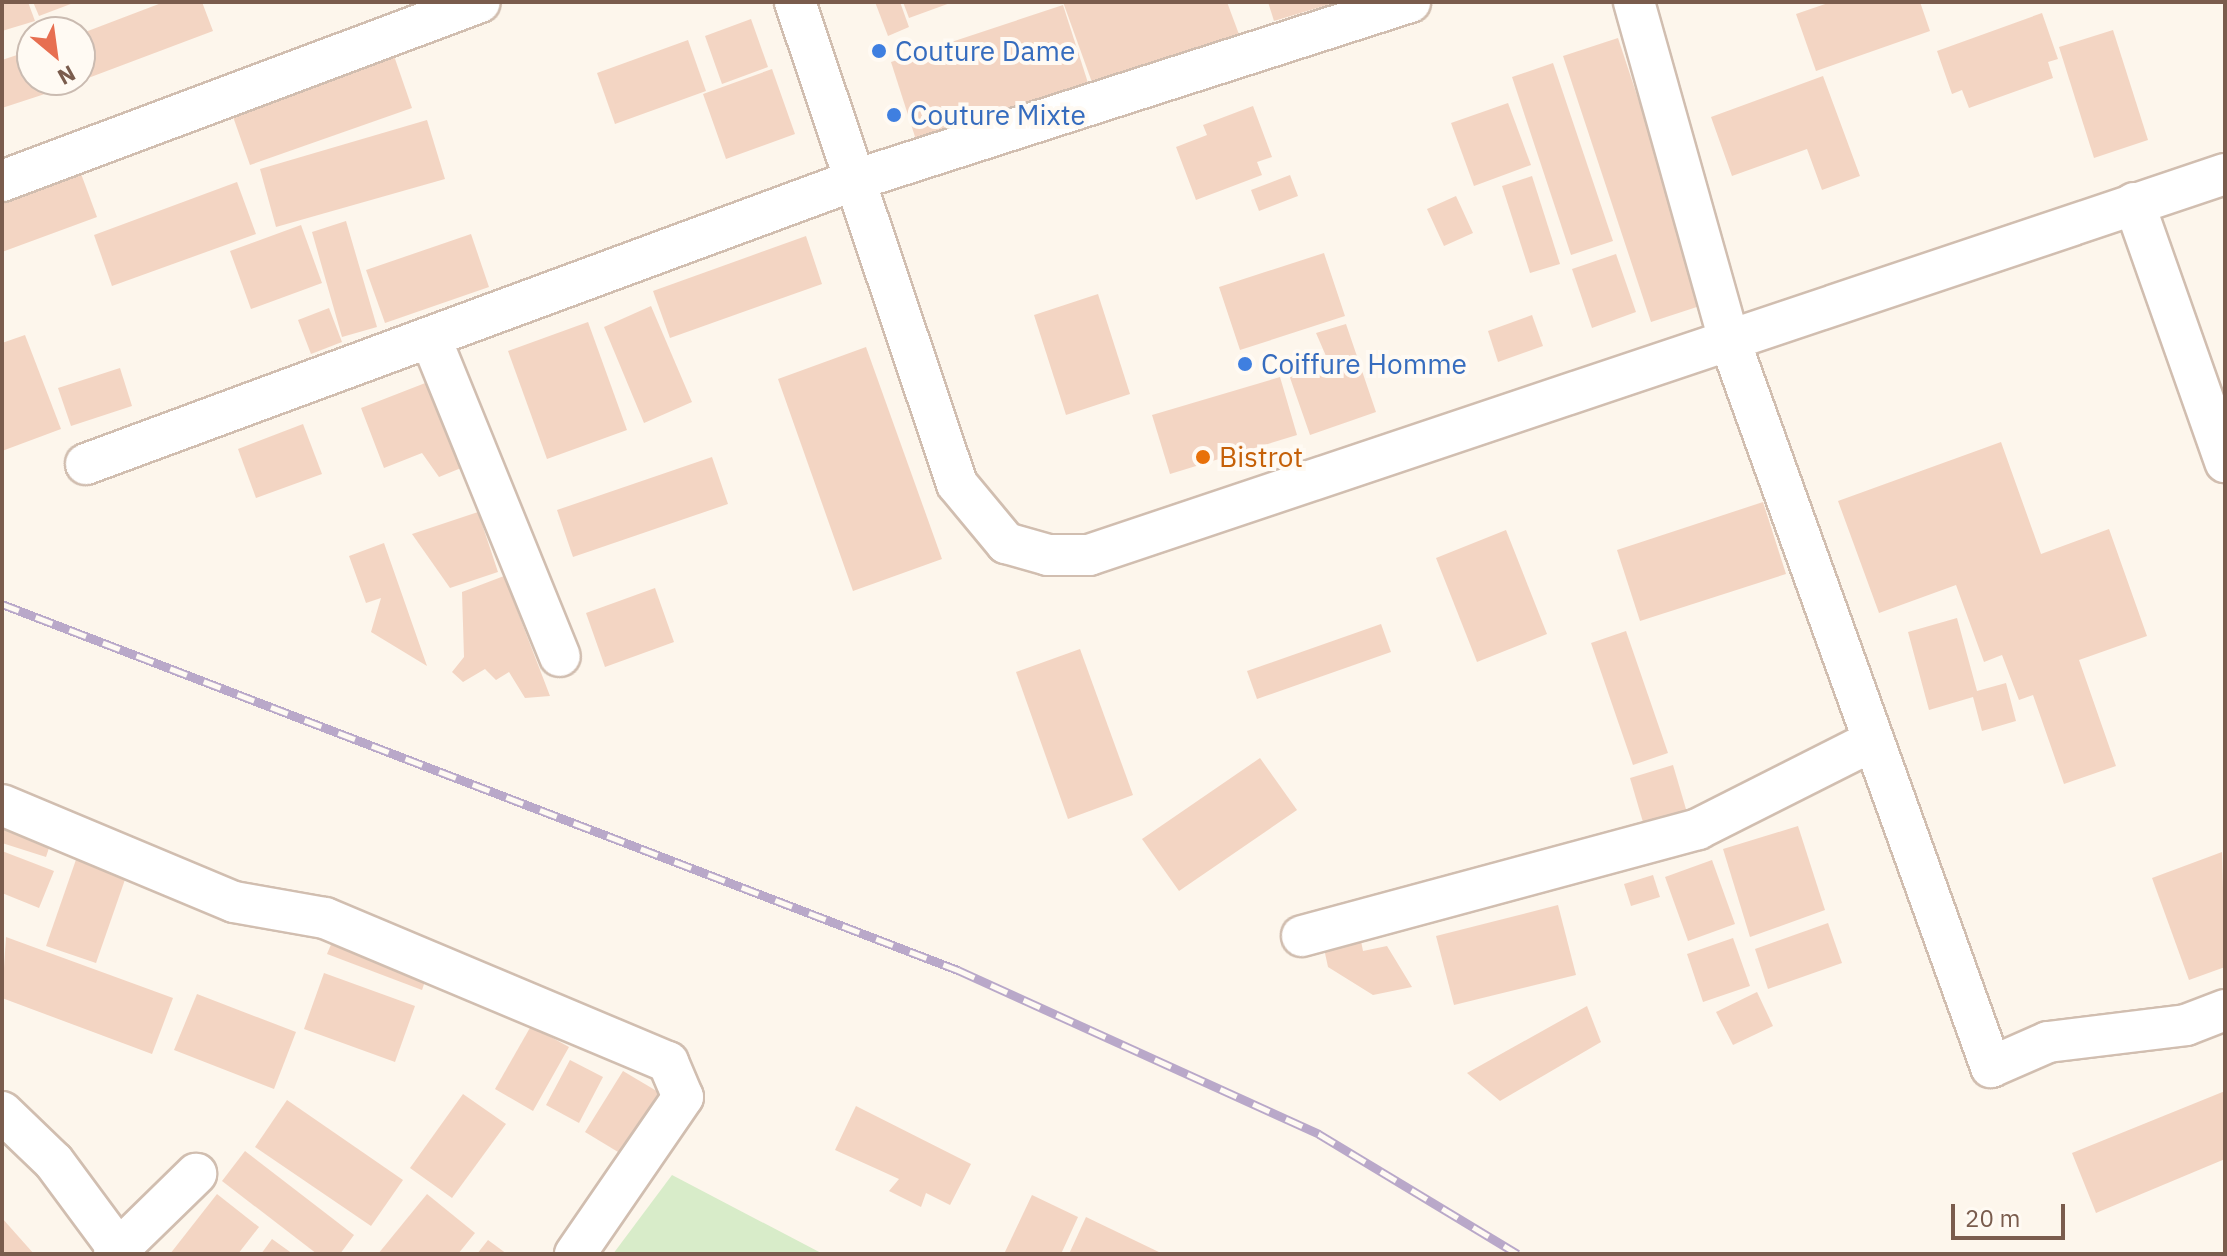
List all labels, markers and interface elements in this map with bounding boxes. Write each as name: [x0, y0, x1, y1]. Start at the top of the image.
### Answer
north arrow: [16, 16, 96, 96]
place label: Couture Dame: [895, 34, 1075, 68]
marker: Couture Dame: [870, 42, 888, 60]
text: N: [53, 59, 81, 92]
place label: Couture Mixte: [910, 98, 1086, 132]
marker: Couture Mixte: [885, 106, 903, 124]
place label: Coiffure Homme: [1261, 347, 1467, 381]
marker: Coiffure Homme: [1236, 355, 1254, 373]
place label: Bistrot: [1219, 440, 1303, 474]
marker: Bistrot: [1194, 448, 1212, 466]
scale bar: [1955, 1188, 2069, 1238]
text: 20 m: [1965, 1202, 2020, 1234]

